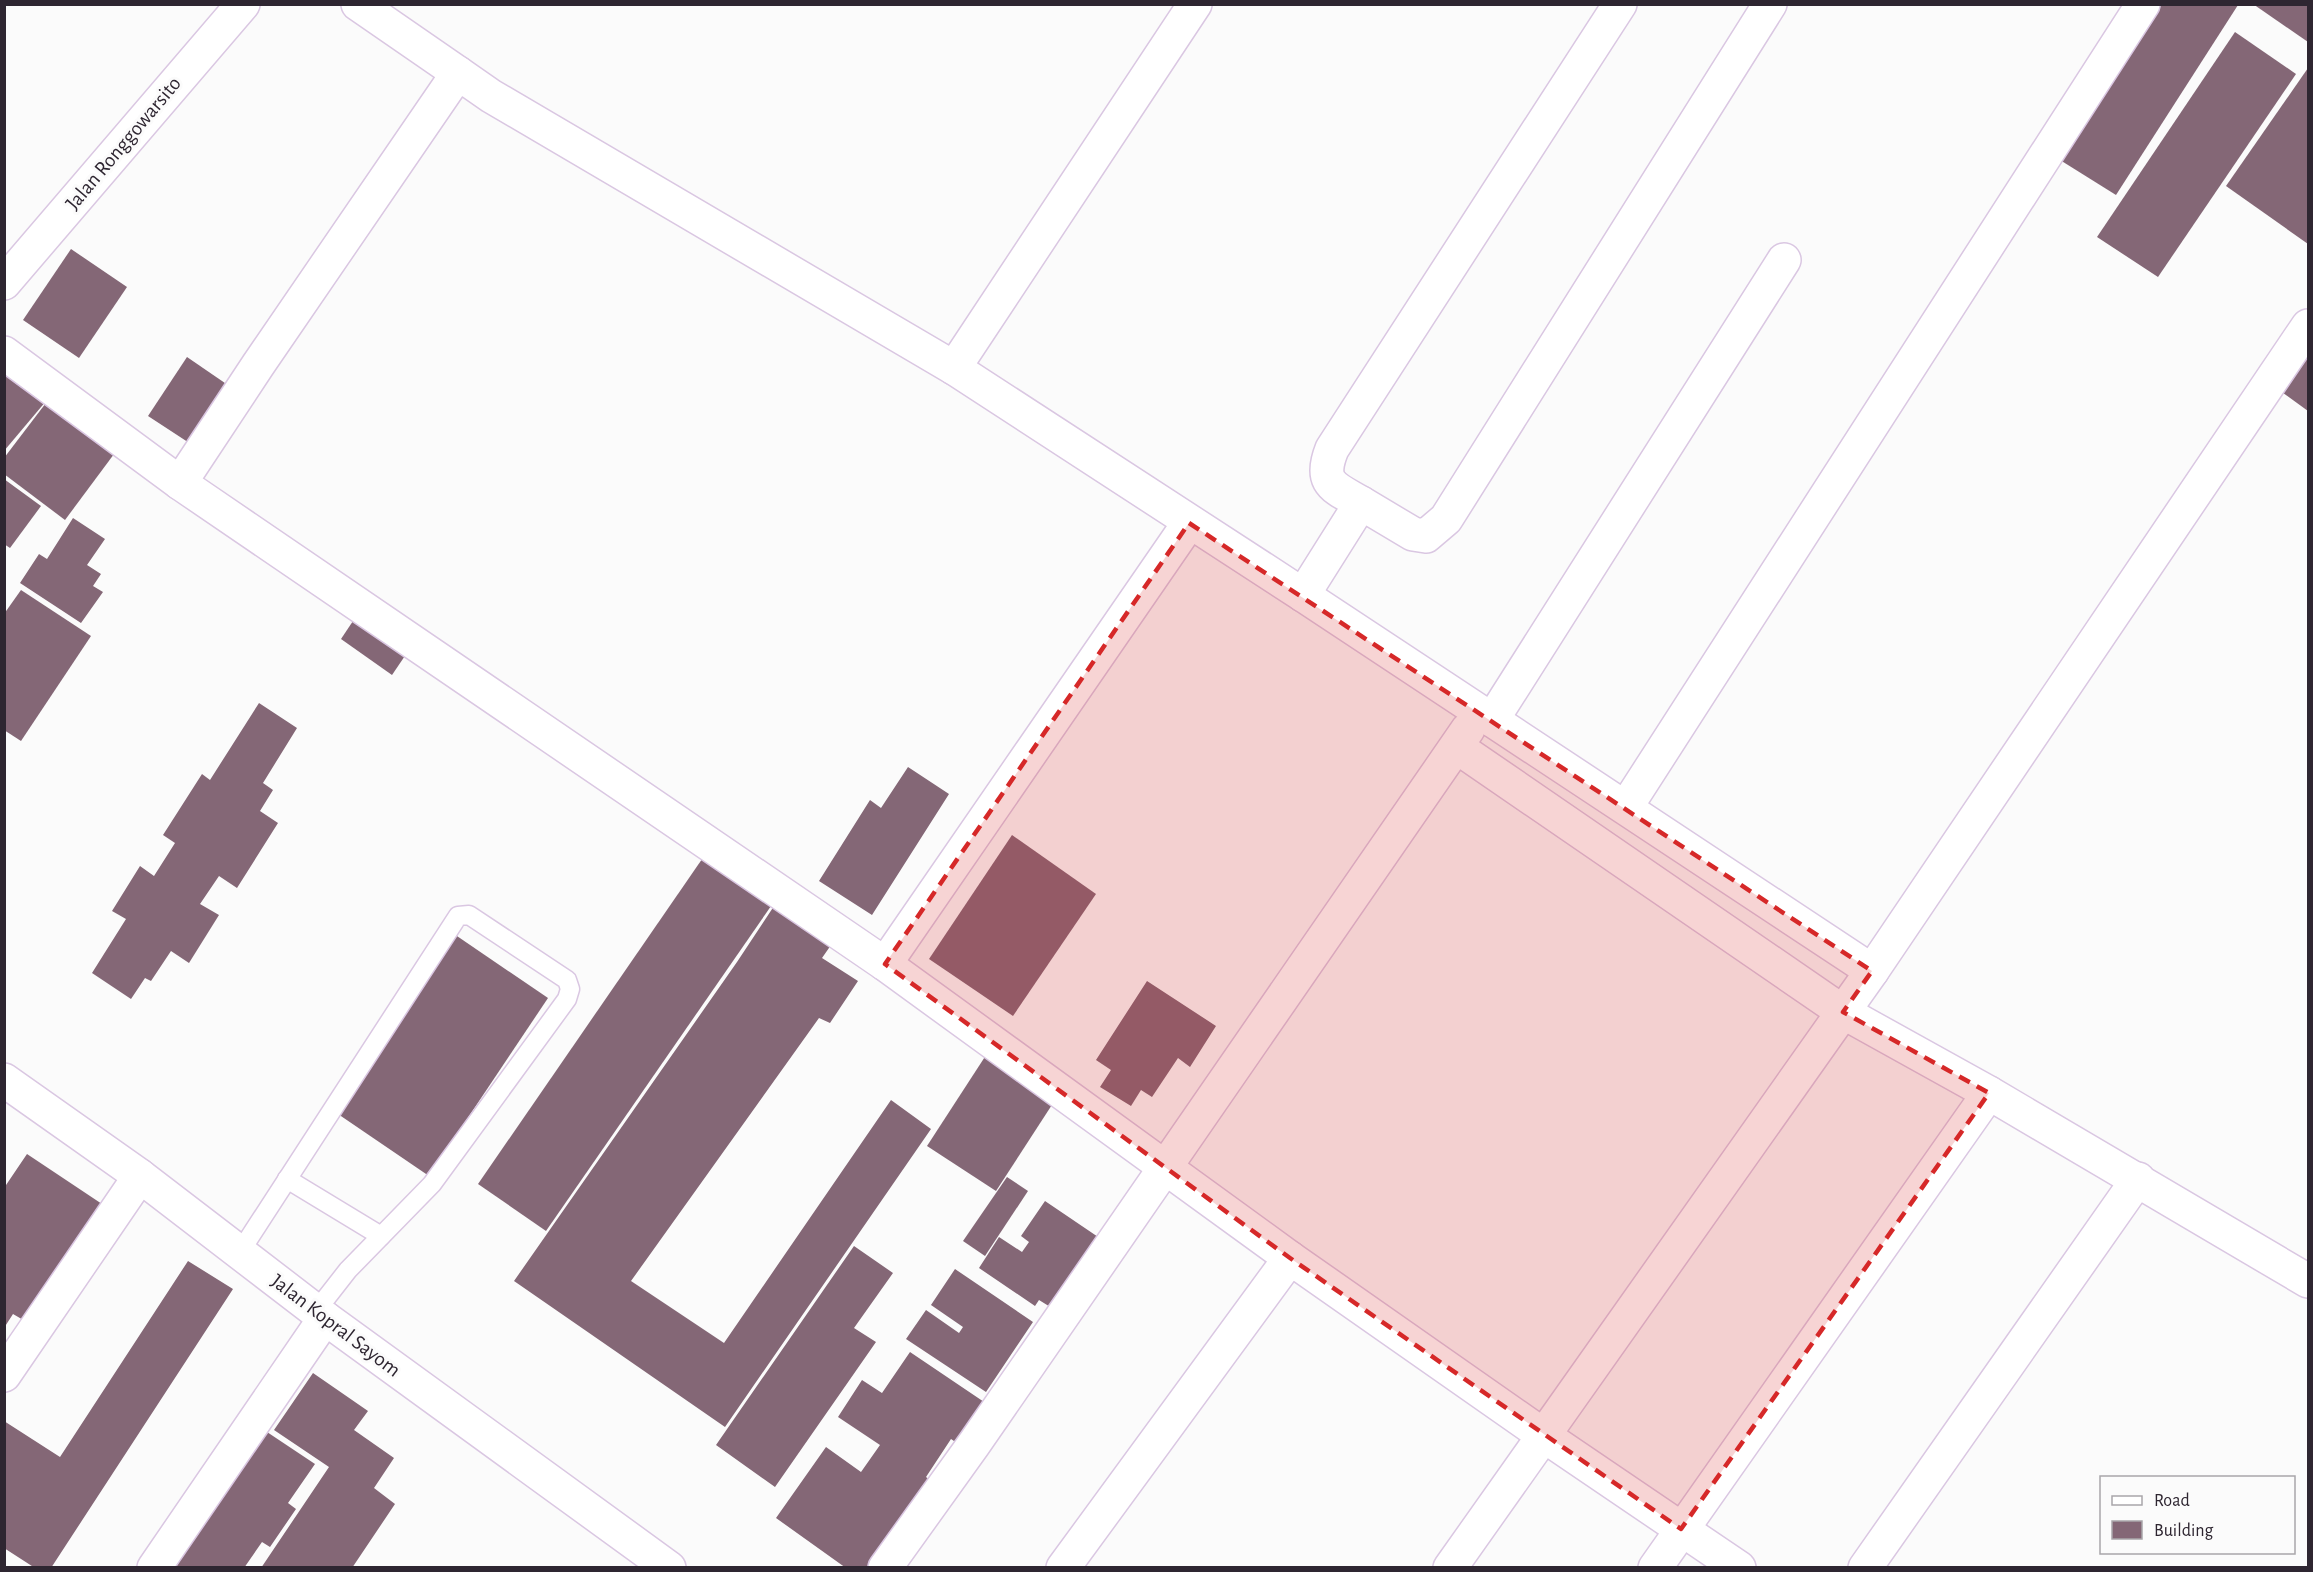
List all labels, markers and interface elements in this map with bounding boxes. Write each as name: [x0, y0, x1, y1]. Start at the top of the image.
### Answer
street label: Jalan Ronggowarsito: [62, 73, 185, 214]
street label: Jalan Kopral Sayom: [267, 1270, 404, 1381]
legend: [2100, 1476, 2295, 1554]
text: Road: [2154, 1492, 2190, 1510]
text: Building: [2154, 1522, 2214, 1540]

